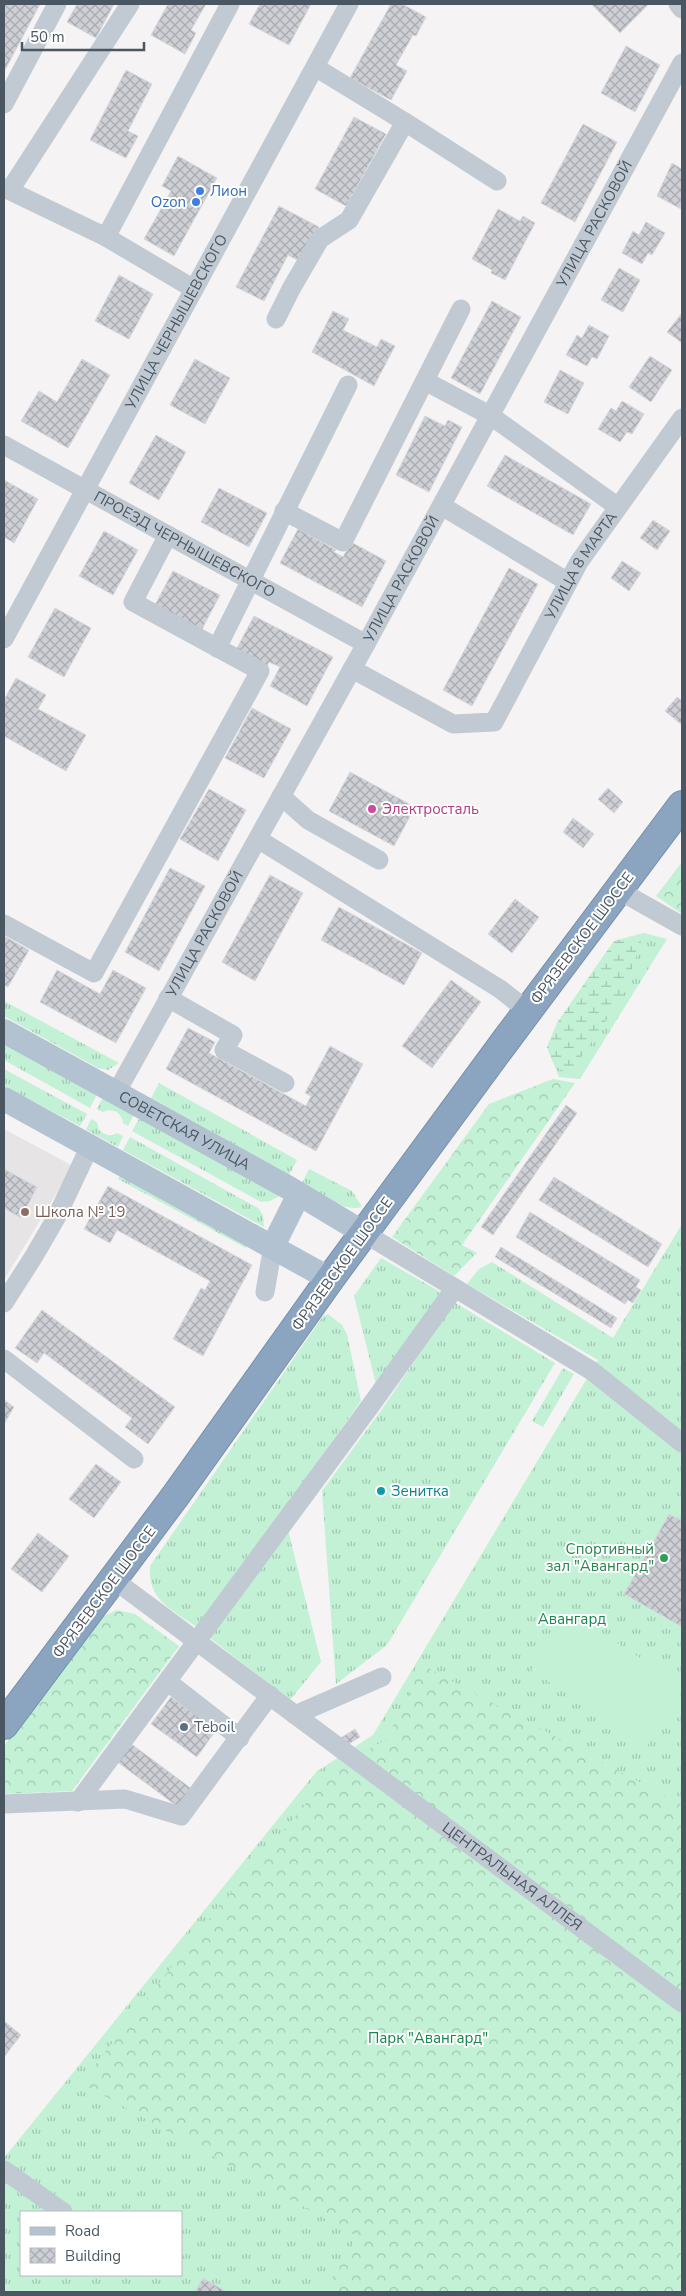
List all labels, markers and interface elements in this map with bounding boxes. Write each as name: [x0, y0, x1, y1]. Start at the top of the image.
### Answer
scale bar: [22, 20, 145, 52]
text: 50 m: [30, 27, 65, 47]
street label: УЛИЦА РАСКОВОЙ: [551, 157, 637, 292]
place label: Лион: [210, 181, 247, 201]
marker: Лион: [194, 185, 206, 197]
place label: Ozon: [151, 192, 186, 212]
marker: Ozon: [190, 196, 202, 208]
street label: УЛИЦА ЧЕРНЫШЕВСКОГО: [120, 231, 232, 414]
street label: ПРОЕЗД ЧЕРНЫШЕВСКОГО: [90, 486, 279, 602]
street label: УЛИЦА 8 МАРТА: [540, 508, 622, 624]
street label: УЛИЦА РАСКОВОЙ: [358, 512, 444, 647]
place label: Электросталь: [382, 799, 479, 819]
marker: Электросталь: [366, 803, 378, 815]
street label: УЛИЦА РАСКОВОЙ: [161, 867, 248, 1002]
street label: ФРЯЗЕВСКОЕ ШОССЕ: [526, 868, 638, 1008]
street label: СОВЕТСКАЯ УЛИЦА: [115, 1086, 254, 1175]
street label: ФРЯЗЕВСКОЕ ШОССЕ: [287, 1193, 397, 1335]
place label: Школа № 19: [35, 1202, 126, 1222]
marker: Школа № 19: [19, 1206, 31, 1218]
place label: Зенитка: [391, 1481, 449, 1501]
marker: Зенитка: [375, 1485, 387, 1497]
street label: ФРЯЗЕВСКОЕ ШОССЕ: [48, 1522, 160, 1662]
place label: Спортивный зал "Авангард": [546, 1539, 654, 1576]
marker: Спортивный зал "Авангард": [658, 1552, 670, 1564]
park label: Авангард: [538, 1609, 606, 1629]
place label: Teboil: [194, 1717, 235, 1737]
marker: Teboil: [178, 1721, 190, 1733]
street label: ЦЕНТРАЛЬНАЯ АЛЛЕЯ: [438, 1818, 586, 1935]
park label: Парк "Авангард": [368, 2028, 488, 2048]
legend: [20, 2211, 182, 2276]
text: Road: [65, 2221, 100, 2241]
text: Building: [65, 2246, 121, 2266]

